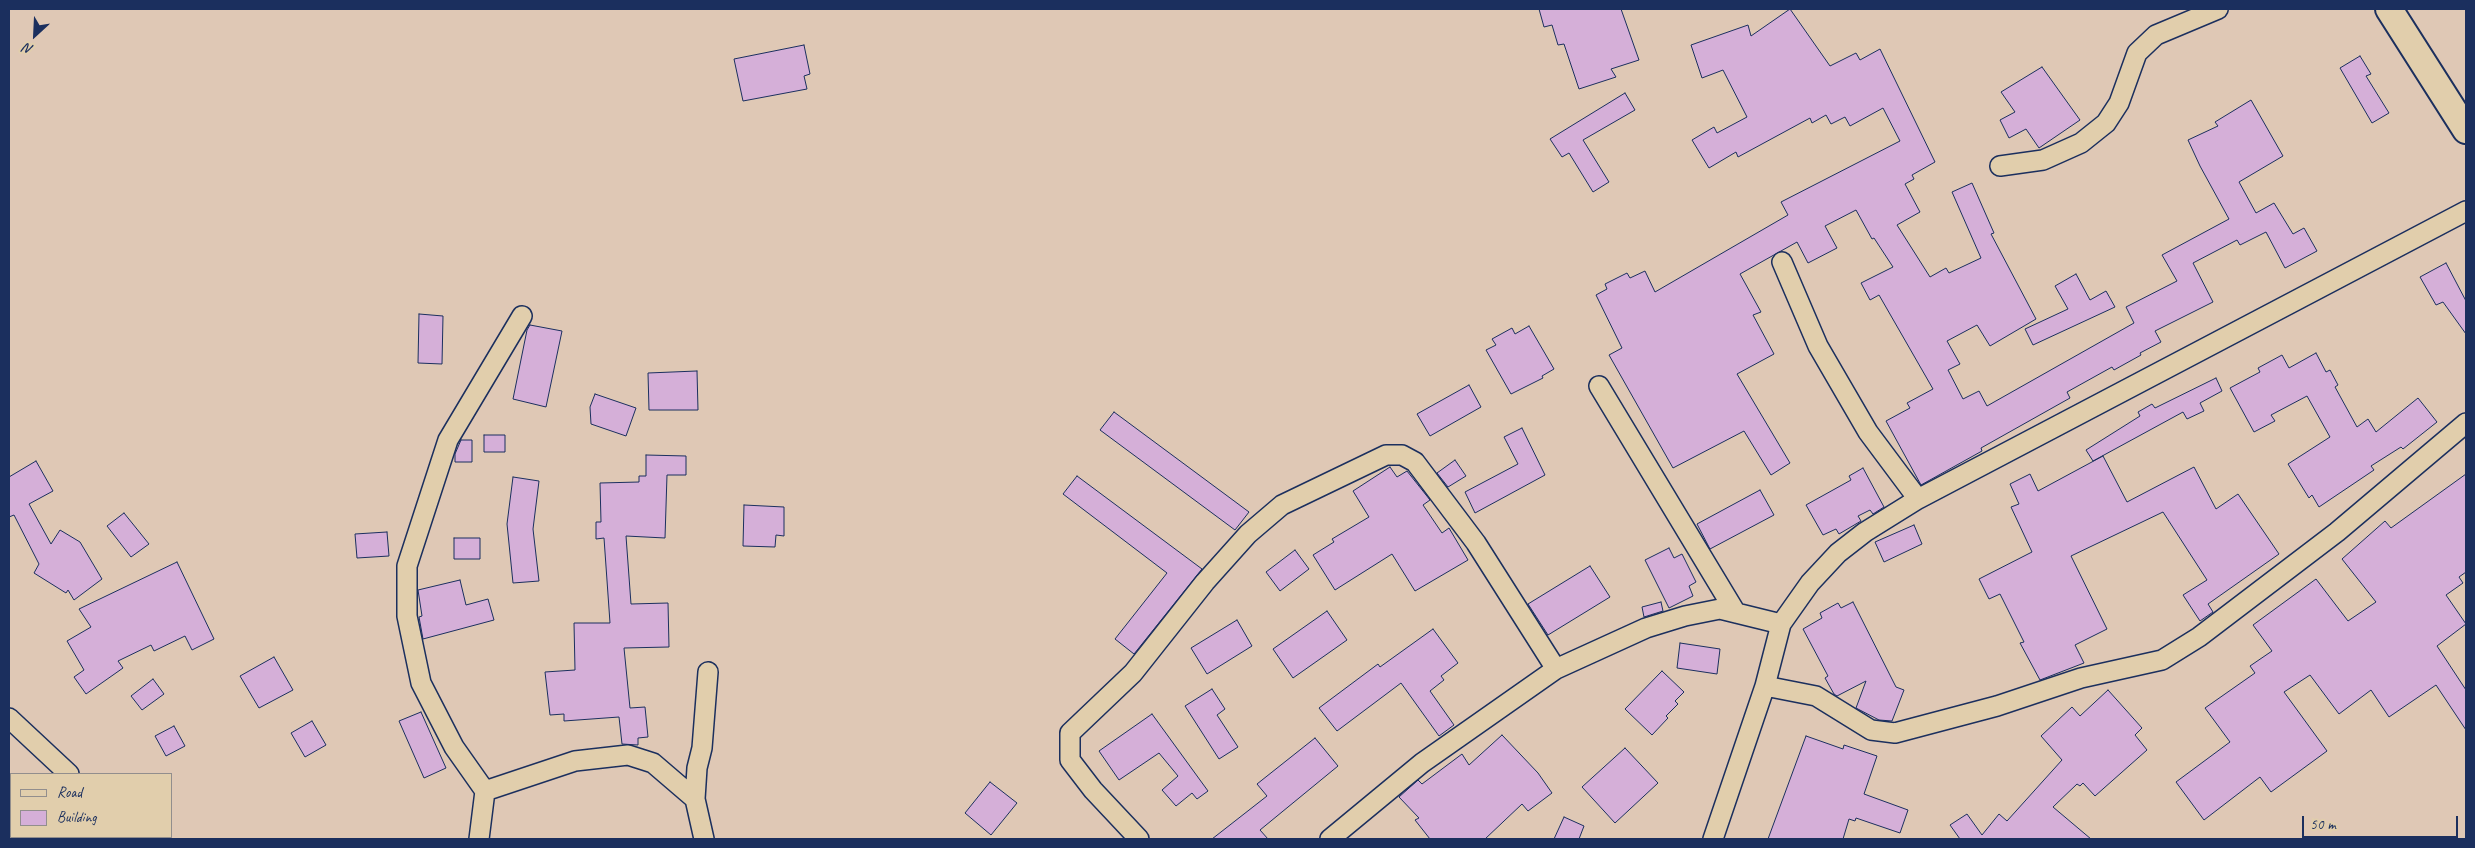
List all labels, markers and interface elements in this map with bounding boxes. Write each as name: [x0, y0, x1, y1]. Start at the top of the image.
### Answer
north arrow: [10, 10, 60, 60]
text: N: [21, 40, 36, 59]
legend: [10, 773, 172, 838]
text: Road: [57, 783, 82, 802]
scale bar: [2305, 806, 2461, 838]
text: Building: [57, 808, 96, 827]
text: 50 m: [2310, 815, 2336, 834]

